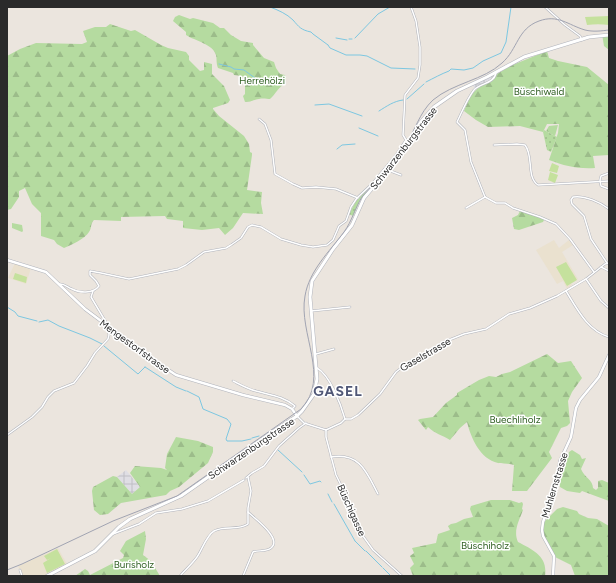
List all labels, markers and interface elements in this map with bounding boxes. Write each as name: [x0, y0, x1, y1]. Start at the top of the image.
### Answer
park label: Herrehölzi: [239, 74, 285, 87]
park label: Büschiwald: [514, 85, 564, 98]
street label: Schwarzenburgstrasse: [367, 104, 440, 192]
street label: Mengestorfstrasse: [97, 317, 173, 377]
street label: Gaselstrasse: [397, 334, 454, 374]
district label: GASEL: [313, 383, 363, 400]
park label: Buechliholz: [489, 413, 541, 426]
street label: Schwarzenburgstrasse: [206, 414, 297, 482]
street label: Muhlernstrasse: [538, 450, 571, 520]
street label: Büschigasse: [334, 482, 369, 539]
park label: Büschiholz: [461, 539, 509, 552]
park label: Burisholz: [114, 558, 154, 571]

